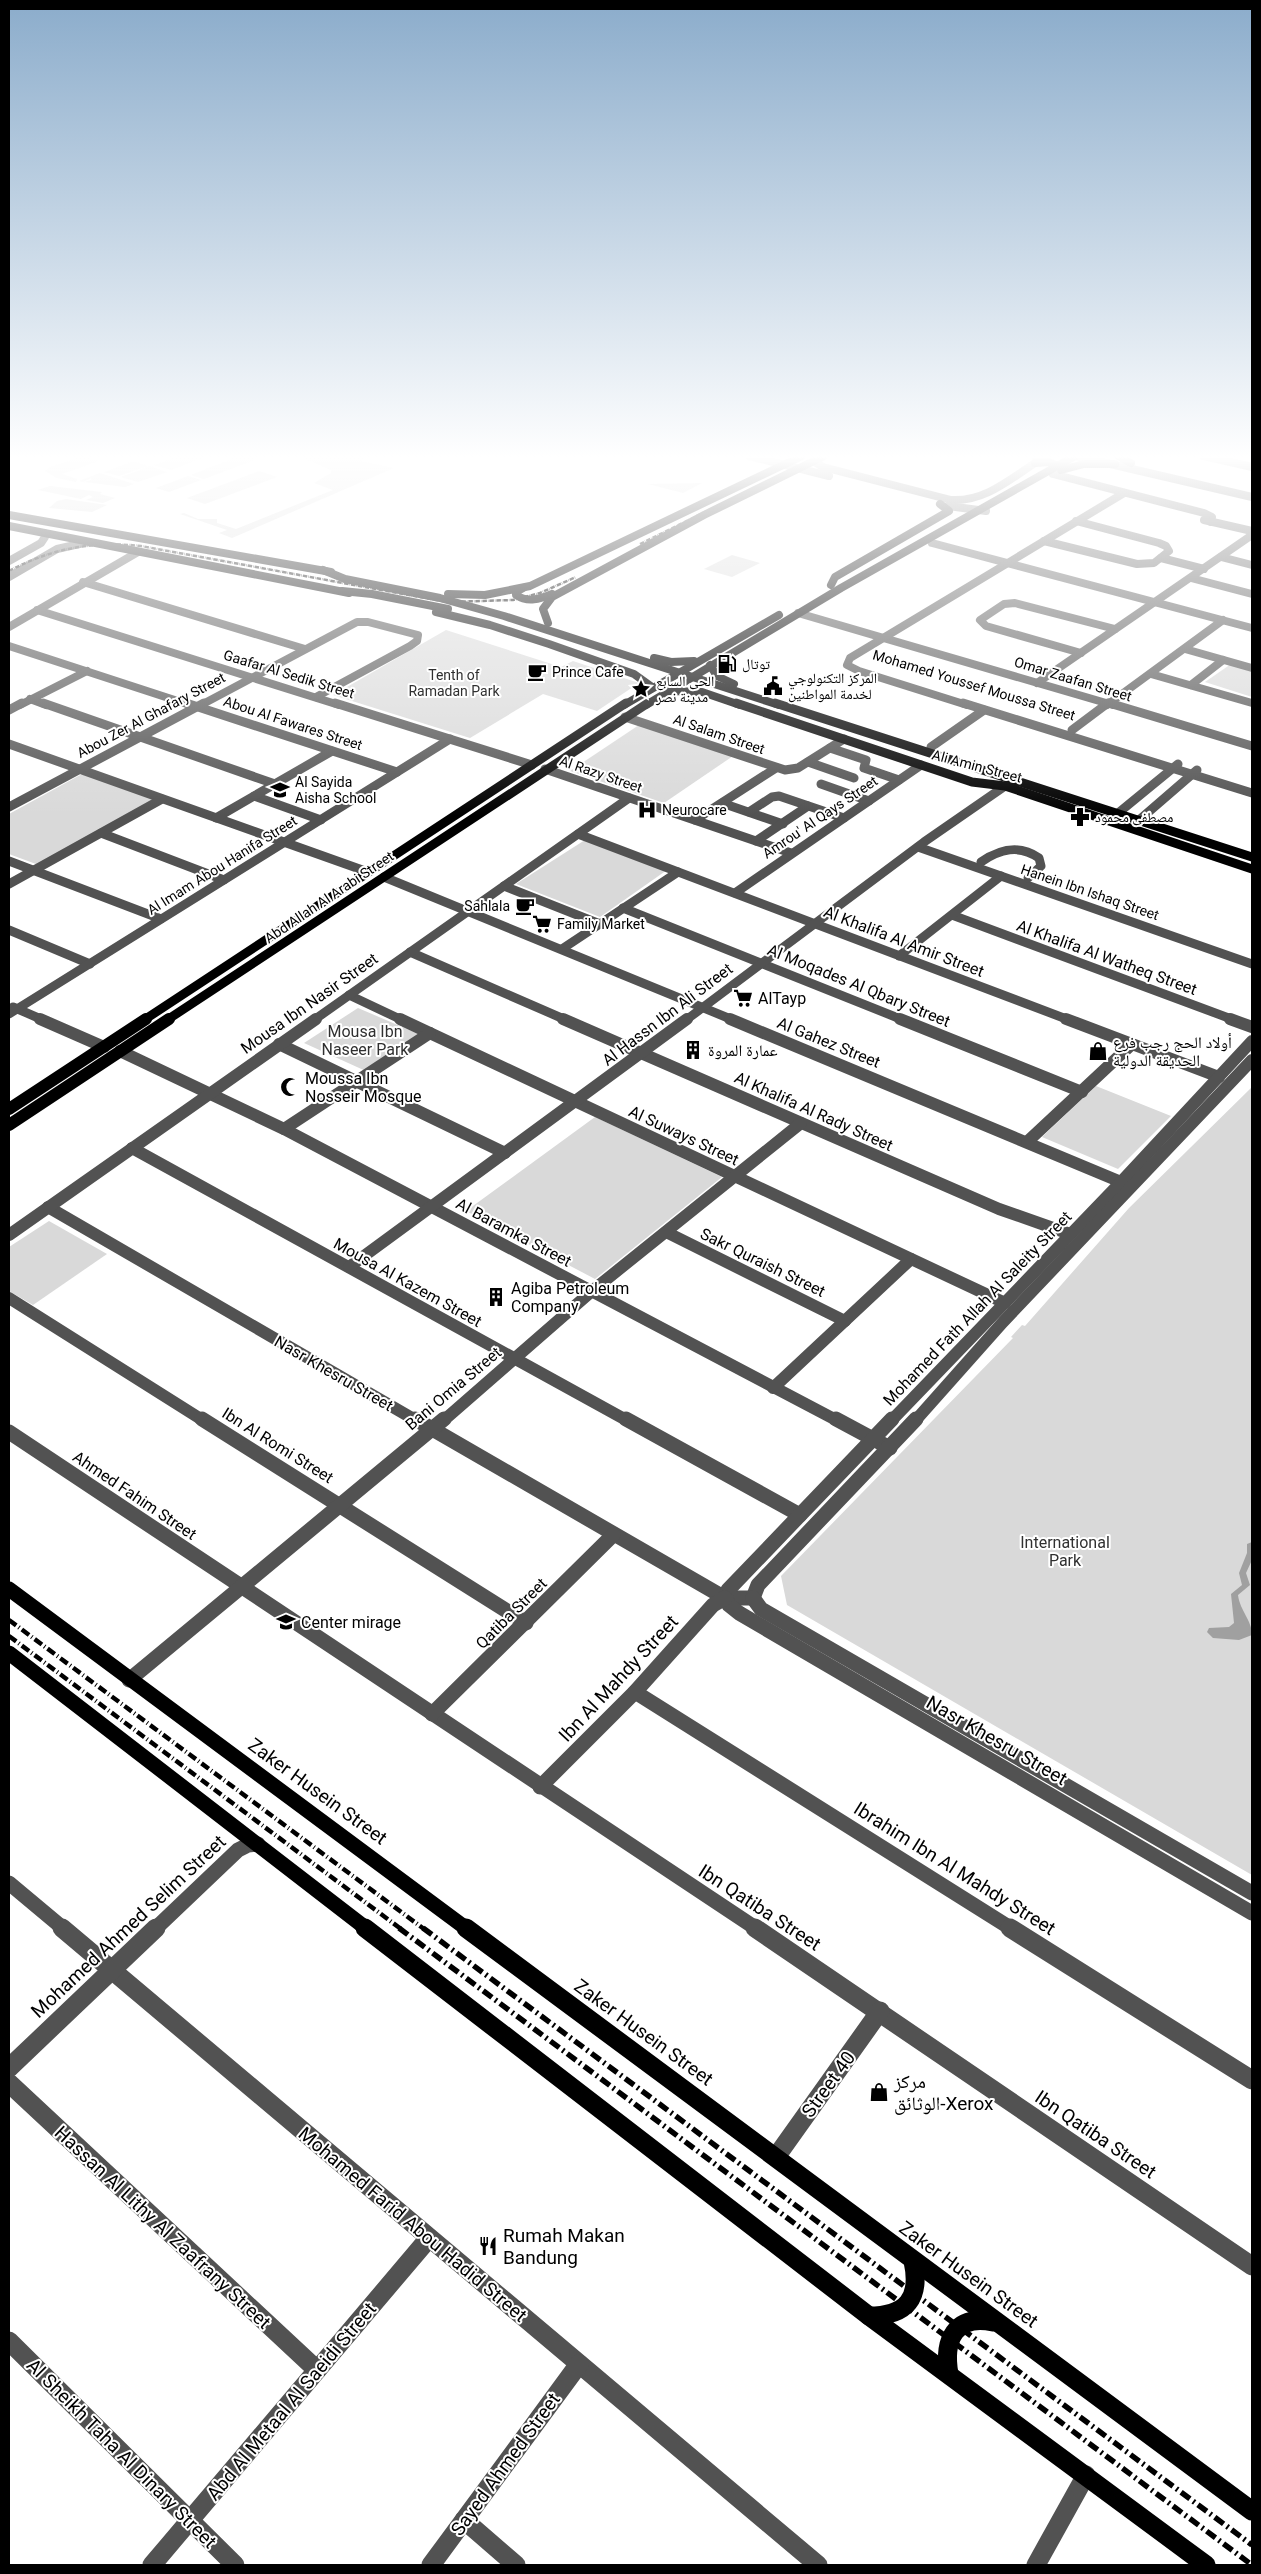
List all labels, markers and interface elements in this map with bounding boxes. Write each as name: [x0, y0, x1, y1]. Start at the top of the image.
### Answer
street label: Gaafar Al Sedik Street: [222, 646, 357, 702]
street label: Mohamed Youssef Moussa Street: [871, 647, 1078, 724]
fuel station icon: توتال: [716, 653, 738, 675]
street label: Omar Zaafan Street: [1012, 654, 1134, 705]
place label: توتال: [742, 656, 770, 673]
cafe icon: Prince Cafe: [526, 661, 548, 683]
place label: Prince Cafe: [552, 664, 624, 680]
park label: Tenth of Ramadan Park: [408, 667, 500, 699]
street label: Abou Zer Al Ghafary Street: [74, 669, 228, 761]
place label: المركز التكنولوجي لخدمة المواطنين: [788, 670, 877, 703]
place label: الحى السابع مدينة نصر: [655, 673, 714, 706]
public building icon: المركز التكنولوجي لخدمة المواطنين: [762, 675, 784, 697]
place icon: الحى السابع مدينة نصر: [630, 678, 652, 700]
street label: Abou Al Fawares Street: [222, 693, 365, 753]
street label: Al Salam Street: [671, 711, 767, 757]
street label: Ali Amin Street: [930, 746, 1024, 786]
street label: Al Razy Street: [558, 752, 645, 796]
street label: Amrou' Al Qays Street: [760, 772, 881, 861]
place label: Al Sayida Aisha School: [295, 774, 376, 806]
school or university icon: Al Sayida Aisha School: [269, 779, 291, 801]
hospital icon: Neurocare: [636, 799, 658, 821]
place label: Neurocare: [662, 802, 727, 818]
pharmacy icon: مصطفى محمود: [1069, 806, 1091, 828]
place label: مصطفى محمود: [1095, 809, 1173, 826]
street label: Al Imam Abou Hanifa Street: [144, 812, 300, 918]
street label: Abd Allah Al Arabi Street: [262, 848, 397, 946]
street label: Hanein Ibn Ishaq Street: [1019, 861, 1162, 923]
cafe icon: Sahlala: [514, 895, 536, 917]
place label: Sahlala: [464, 898, 510, 914]
street label: Al Khalifa Al Amir Street: [821, 902, 987, 981]
supermarket icon: Family Market: [531, 913, 553, 935]
place label: Family Market: [557, 916, 645, 932]
street label: Al Khalifa Al Watheq Street: [1014, 916, 1200, 999]
street label: Al Moqades Al Qbary Street: [765, 940, 953, 1031]
street label: Mousa Ibn Nasir Street: [237, 949, 381, 1058]
street label: Al Hassn Ibn Ali Street: [598, 959, 736, 1070]
supermarket icon: AlTayp: [732, 987, 754, 1009]
place label: AlTayp: [758, 989, 806, 1008]
street label: Al Gahez Street: [775, 1013, 883, 1072]
park label: Mousa Ibn Naseer Park: [322, 1022, 409, 1059]
place label: أولاد الحج رجب فرع الحديقة الدولية: [1113, 1033, 1232, 1070]
building icon: عمارة المروة: [682, 1039, 704, 1061]
shop icon: أولاد الحج رجب فرع الحديقة الدولية: [1087, 1040, 1109, 1062]
place label: عمارة المروة: [708, 1041, 778, 1060]
street label: Al Khalifa Al Rady Street: [732, 1068, 896, 1155]
place label: Moussa Ibn Nosseir Mosque: [305, 1069, 422, 1106]
mosque icon: Moussa Ibn Nosseir Mosque: [279, 1076, 301, 1098]
street label: Al Suways Street: [626, 1102, 742, 1169]
street label: Al Baramka Street: [453, 1194, 575, 1271]
street label: Mohamed Fath Allah Al Saleity Street: [879, 1207, 1075, 1409]
street label: Sakr Quraish Street: [697, 1224, 828, 1301]
street label: Mousa Al Kazem Street: [330, 1234, 485, 1331]
place label: Agiba Petroleum Company: [511, 1279, 629, 1316]
building icon: Agiba Petroleum Company: [485, 1286, 507, 1308]
street label: Nasr Khesru Street: [271, 1332, 396, 1415]
street label: Bani Omia Street: [402, 1343, 505, 1434]
street label: Ibn Al Romi Street: [219, 1404, 337, 1487]
street label: Ahmed Fahim Street: [69, 1447, 200, 1544]
park label: International Park: [1020, 1533, 1110, 1570]
street label: Qatiba Street: [472, 1574, 551, 1653]
street label: Ibn Al Mahdy Street: [554, 1610, 683, 1746]
school or university icon: Center mirage: [275, 1611, 297, 1633]
place label: Center mirage: [301, 1613, 401, 1632]
street label: Nasr Khesru Street: [922, 1691, 1071, 1790]
street label: Zaker Husein Street: [244, 1733, 392, 1850]
street label: Ibrahim Ibn Al Mahdy Street: [850, 1797, 1060, 1940]
street label: Mohamed Ahmed Selim Street: [26, 1830, 230, 2023]
street label: Ibn Qatiba Street: [694, 1859, 825, 1955]
street label: Zaker Husein Street: [570, 1974, 718, 2091]
street label: Street 40: [797, 2047, 860, 2122]
place label: مركز الوثائق-Xerox: [893, 2070, 994, 2115]
shop icon: مركز الوثائق-Xerox: [868, 2081, 890, 2103]
street label: Ibn Qatiba Street: [1031, 2085, 1161, 2183]
street label: Hassan Al Lithy Al Zaafrany Street: [50, 2121, 275, 2334]
street label: Mohamed Farid Abou Hadid Street: [294, 2122, 532, 2327]
street label: Zaker Husein Street: [895, 2216, 1043, 2333]
place label: Rumah Makan Bandung: [503, 2224, 625, 2269]
restaurant icon: Rumah Makan Bandung: [477, 2235, 499, 2257]
street label: Abd Al Metaal Al Saeidi Street: [202, 2298, 381, 2505]
street label: Al Sheikh Taha Al Dinary Street: [22, 2354, 221, 2553]
street label: Sayed Ahmed Street: [446, 2388, 565, 2540]

